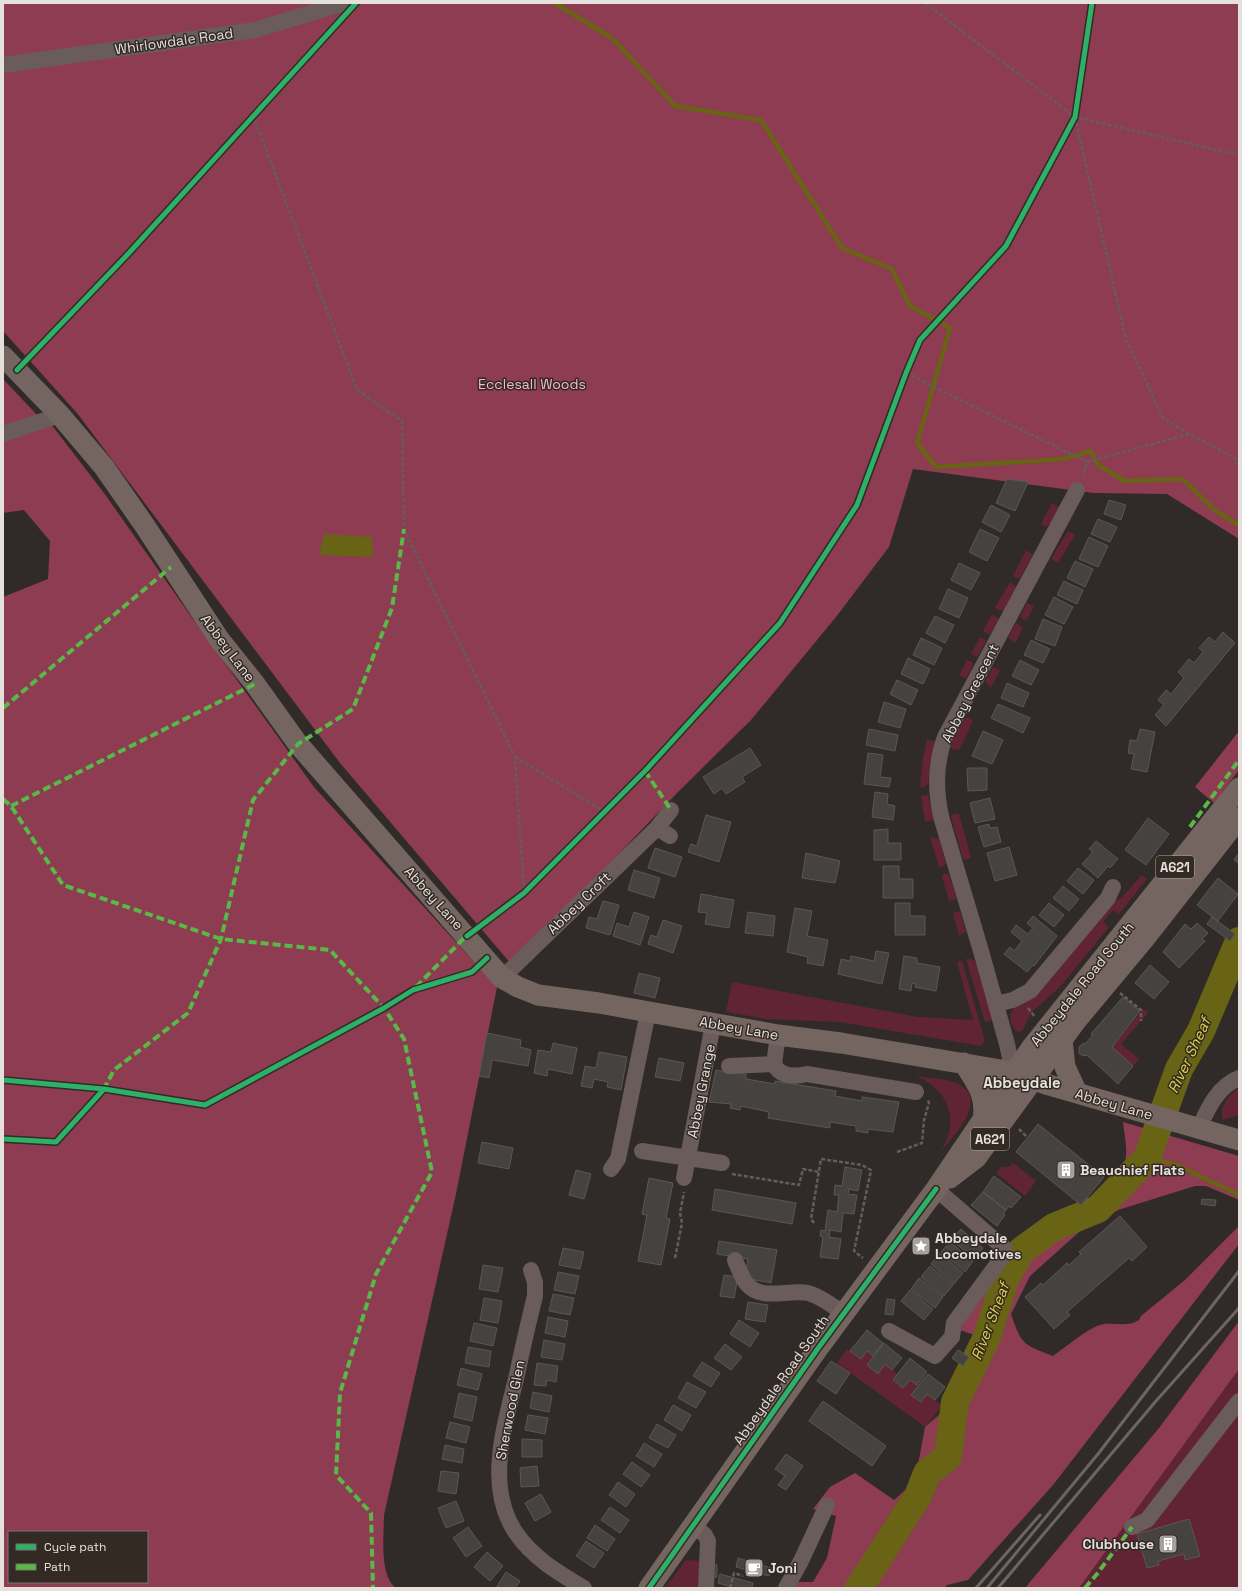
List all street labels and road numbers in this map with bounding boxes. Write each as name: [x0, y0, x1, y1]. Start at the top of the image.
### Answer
street label: Whirlowdale Road: [114, 24, 234, 58]
street label: Abbey Lane: [197, 611, 259, 685]
street label: Abbey Crescent: [937, 641, 1003, 745]
road number: A621: [1156, 856, 1194, 878]
street label: Abbey Lane: [401, 862, 467, 934]
street label: Abbey Croft: [543, 868, 615, 938]
street label: Abbeydale Road South: [1026, 918, 1138, 1050]
street label: Abbey Lane: [698, 1012, 780, 1044]
street label: Abbey Grange: [683, 1042, 719, 1140]
street label: Abbey Lane: [1073, 1084, 1155, 1124]
road number: A621: [971, 1128, 1009, 1150]
street label: Abbeydale Road South: [729, 1311, 833, 1449]
street label: Sherwood Glen: [492, 1359, 528, 1461]

